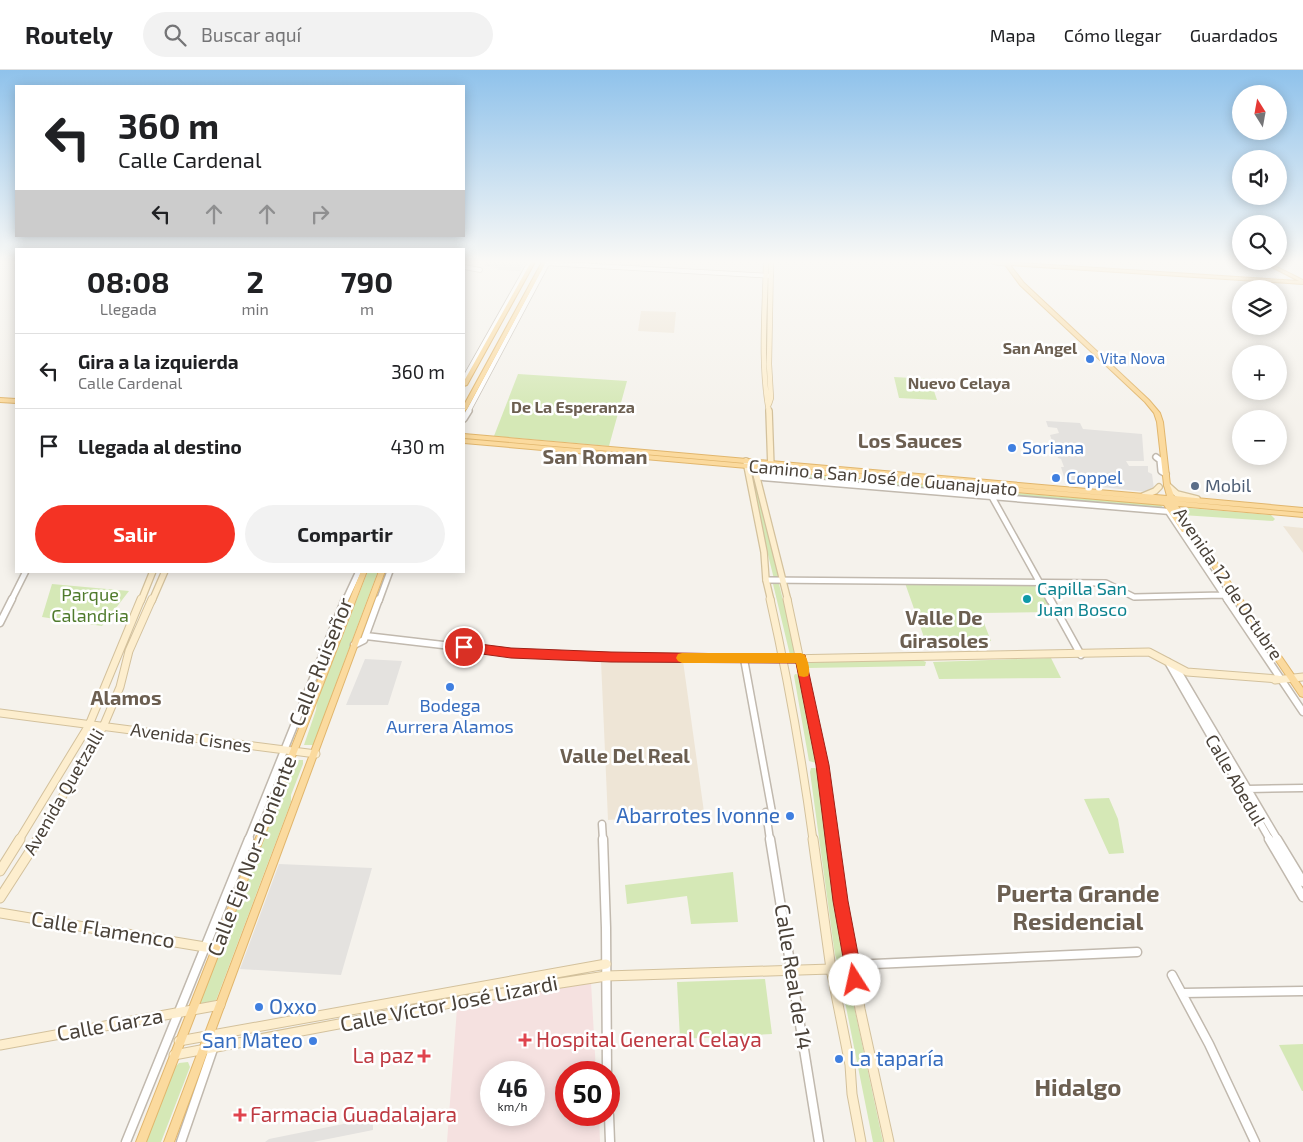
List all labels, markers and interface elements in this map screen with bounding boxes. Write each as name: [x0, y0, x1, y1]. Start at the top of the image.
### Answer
search box: [143, 12, 493, 57]
text: Routely: [25, 20, 113, 49]
icon: search: [161, 21, 189, 49]
text: Buscar aquí: [201, 23, 301, 46]
text: Mapa: [990, 24, 1036, 46]
text: Cómo llegar: [1064, 24, 1162, 46]
text: Guardados: [1190, 24, 1278, 46]
north arrow: [1232, 85, 1288, 140]
map controls: [1232, 85, 1287, 465]
text: 360 m: [118, 104, 219, 146]
icon: left: [35, 105, 100, 170]
text: Calle Cardenal: [118, 146, 261, 172]
button: sound: [1232, 150, 1287, 205]
icon: left: [147, 200, 175, 228]
icon: ahead: [200, 200, 228, 228]
icon: ahead: [253, 200, 281, 228]
icon: right: [306, 200, 334, 228]
button: search: [1232, 215, 1287, 270]
text: 08:08: [87, 263, 170, 299]
text: 2: [247, 263, 264, 299]
text: 790: [341, 263, 393, 299]
button: layers: [1232, 280, 1287, 335]
text: Llegada: [100, 299, 157, 318]
text: min: [242, 299, 269, 318]
text: m: [360, 299, 374, 318]
district label: San Angel: [1003, 338, 1078, 357]
button: +: [1232, 345, 1287, 400]
place label: Vita Nova: [1100, 349, 1165, 367]
text: Gira a la izquierda: [78, 350, 239, 373]
marker: Vita Nova: [1084, 353, 1096, 365]
icon: left: [35, 357, 63, 385]
text: 360 m: [391, 360, 445, 383]
text: Calle Cardenal: [78, 373, 182, 392]
district label: Nuevo Celaya: [908, 373, 1010, 393]
district label: De La Esperanza: [511, 397, 635, 416]
button: −: [1232, 410, 1287, 465]
district label: Los Sauces: [858, 428, 962, 452]
icon: arrive: [35, 432, 63, 460]
text: Llegada al destino: [78, 435, 242, 458]
text: 430 m: [390, 435, 445, 458]
place label: Soriana: [1022, 436, 1084, 458]
marker: Soriana: [1006, 442, 1018, 454]
district label: San Roman: [542, 444, 648, 468]
street label: Camino a San José de Guanajuato: [748, 454, 1018, 500]
place label: Coppel: [1066, 466, 1123, 488]
marker: Coppel: [1050, 472, 1062, 484]
place label: Mobil: [1205, 474, 1252, 496]
marker: Mobil: [1189, 480, 1201, 492]
street label: Avenida 12 de Octubre: [1170, 503, 1288, 664]
button: Salir: [35, 505, 235, 563]
button: Compartir: [245, 505, 445, 563]
place label: Capilla San Juan Bosco: [1037, 577, 1127, 620]
park label: Parque Calandria: [51, 583, 129, 626]
street label: Calle Ruiseñor: [282, 593, 357, 729]
marker: Capilla San Juan Bosco: [1021, 593, 1033, 605]
district label: Valle De Girasoles: [899, 605, 989, 652]
pin: [443, 626, 485, 668]
icon: arrive: [450, 633, 478, 661]
marker: Bodega Aurrera Alamos: [444, 681, 456, 693]
district label: Alamos: [90, 685, 162, 709]
place label: Bodega Aurrera Alamos: [386, 694, 514, 737]
street label: Avenida Cisnes: [129, 718, 253, 756]
street label: Avenida Quetzalli: [18, 724, 108, 859]
street label: Calle Abedul: [1201, 730, 1271, 829]
district label: Valle Del Real: [560, 743, 690, 767]
street label: Calle Eje Nor-Poniente: [201, 752, 301, 960]
place label: Abarrotes Ivonne: [616, 802, 780, 827]
marker: Abarrotes Ivonne: [784, 810, 796, 822]
district label: Puerta Grande Residencial: [996, 878, 1160, 935]
street label: Calle Real de 14: [771, 902, 818, 1051]
street label: Calle Flamenco: [30, 905, 177, 952]
position arrow: [828, 953, 880, 1005]
street label: Calle Víctor José Lizardi: [338, 969, 560, 1036]
place label: Oxxo: [269, 993, 317, 1018]
marker: Oxxo: [253, 1001, 265, 1013]
street label: Calle Garza: [55, 1002, 165, 1045]
place label: Hospital General Celaya: [536, 1026, 762, 1051]
place label: San Mateo: [202, 1027, 303, 1052]
marker: Hospital General Celaya: [518, 1033, 532, 1047]
marker: San Mateo: [307, 1035, 319, 1047]
place label: La paz: [353, 1042, 414, 1067]
place label: La taparía: [849, 1045, 944, 1070]
marker: La paz: [418, 1050, 430, 1062]
marker: La taparía: [833, 1053, 845, 1065]
speed limit sign: 50: [555, 1061, 620, 1126]
text: 46: [497, 1072, 528, 1102]
district label: Hidalgo: [1034, 1072, 1122, 1101]
text: km/h: [498, 1099, 527, 1113]
place label: Farmacia Guadalajara: [250, 1101, 457, 1127]
marker: Farmacia Guadalajara: [234, 1109, 246, 1121]

